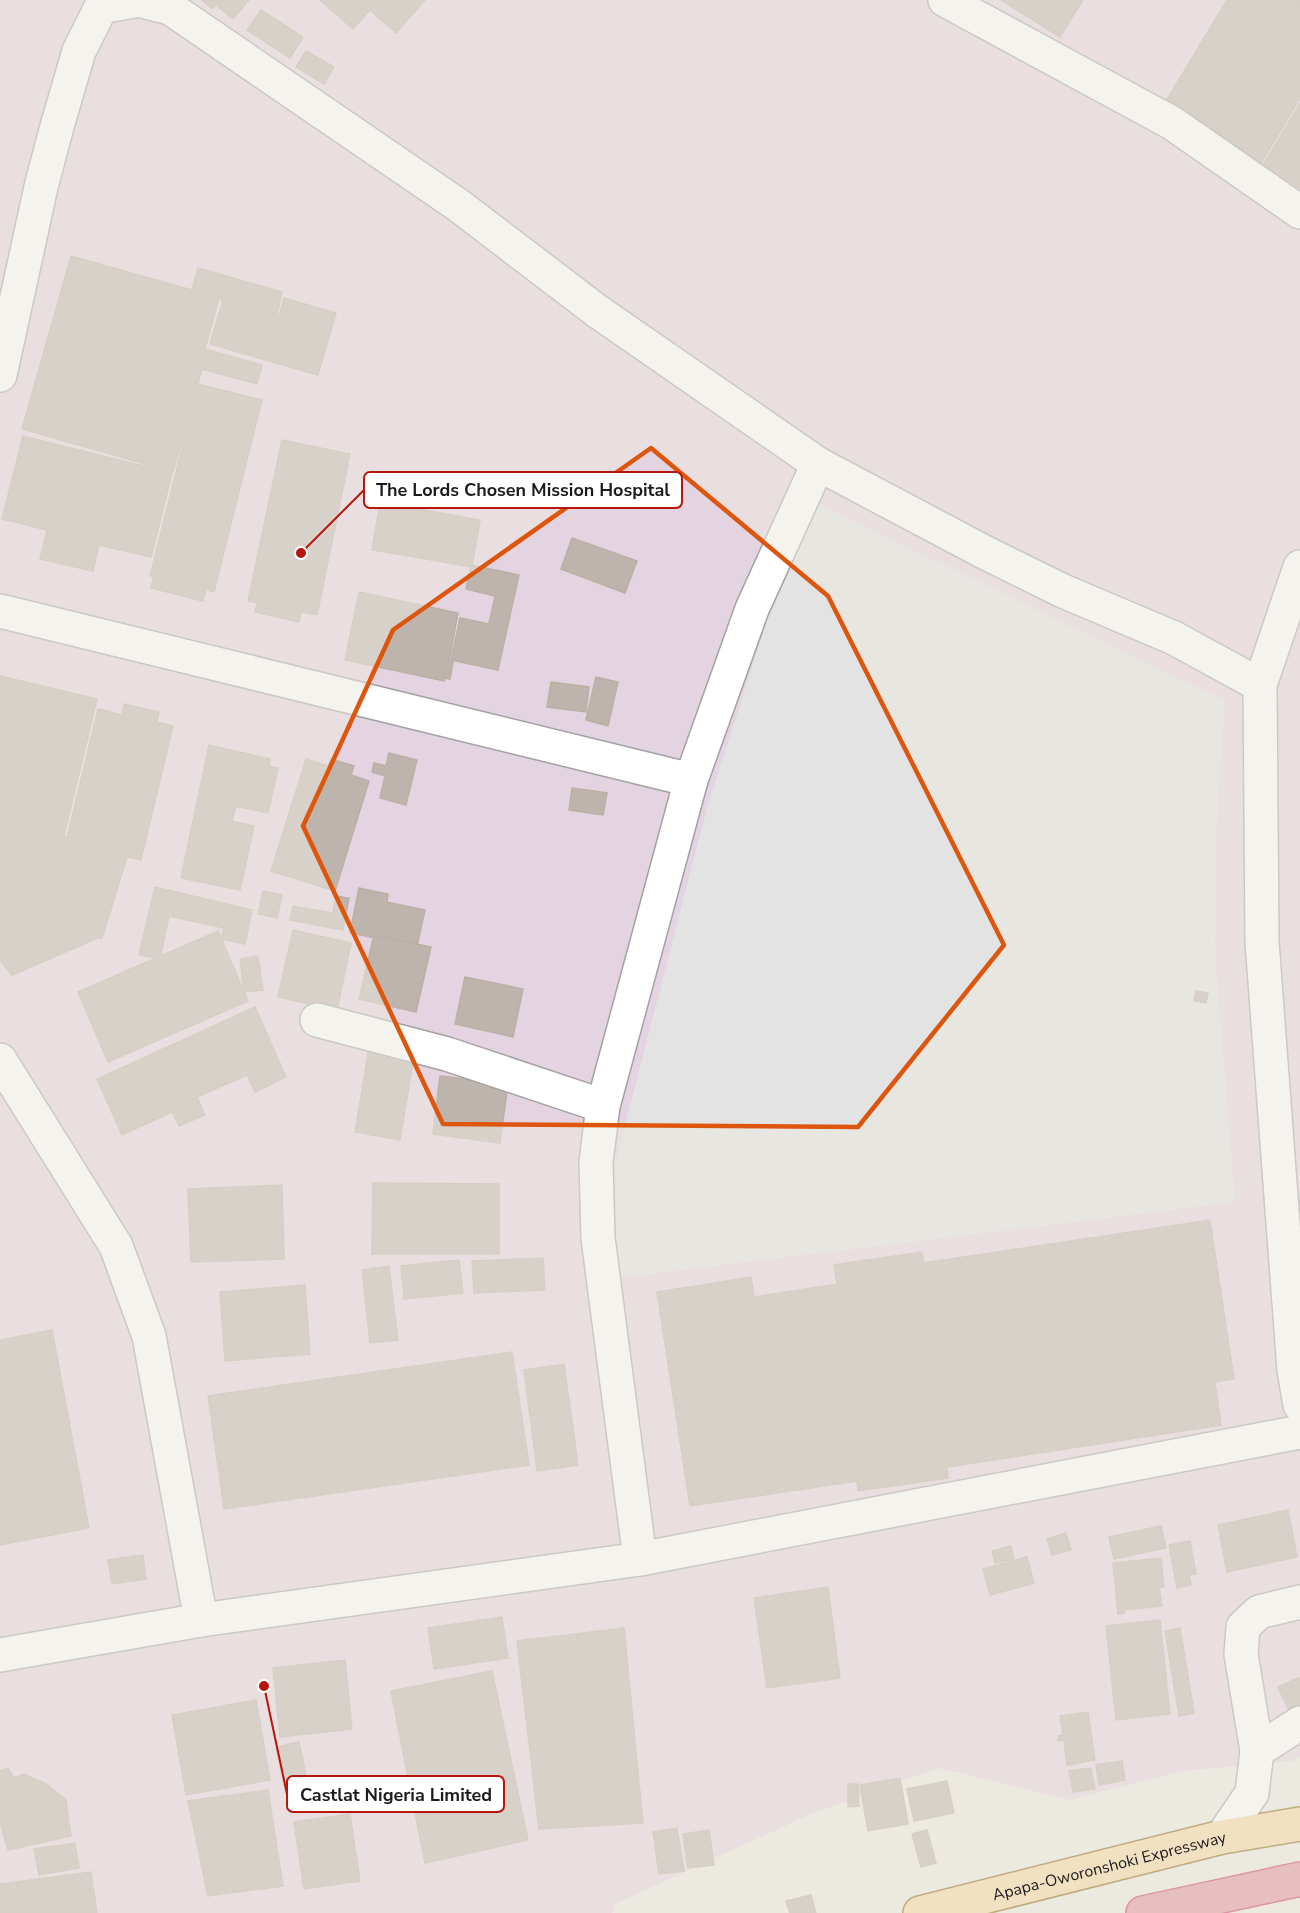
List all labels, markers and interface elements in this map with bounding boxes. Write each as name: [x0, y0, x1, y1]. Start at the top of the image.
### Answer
callout: The Lords Chosen Mission Hospital: [364, 472, 682, 508]
text: The Lords Chosen Mission Hospital: [376, 478, 670, 502]
callout: Castlat Nigeria Limited: [287, 1776, 504, 1812]
text: Castlat Nigeria Limited: [300, 1783, 492, 1807]
street label: Apapa-Oworonshoki Expressway: [990, 1826, 1229, 1906]

